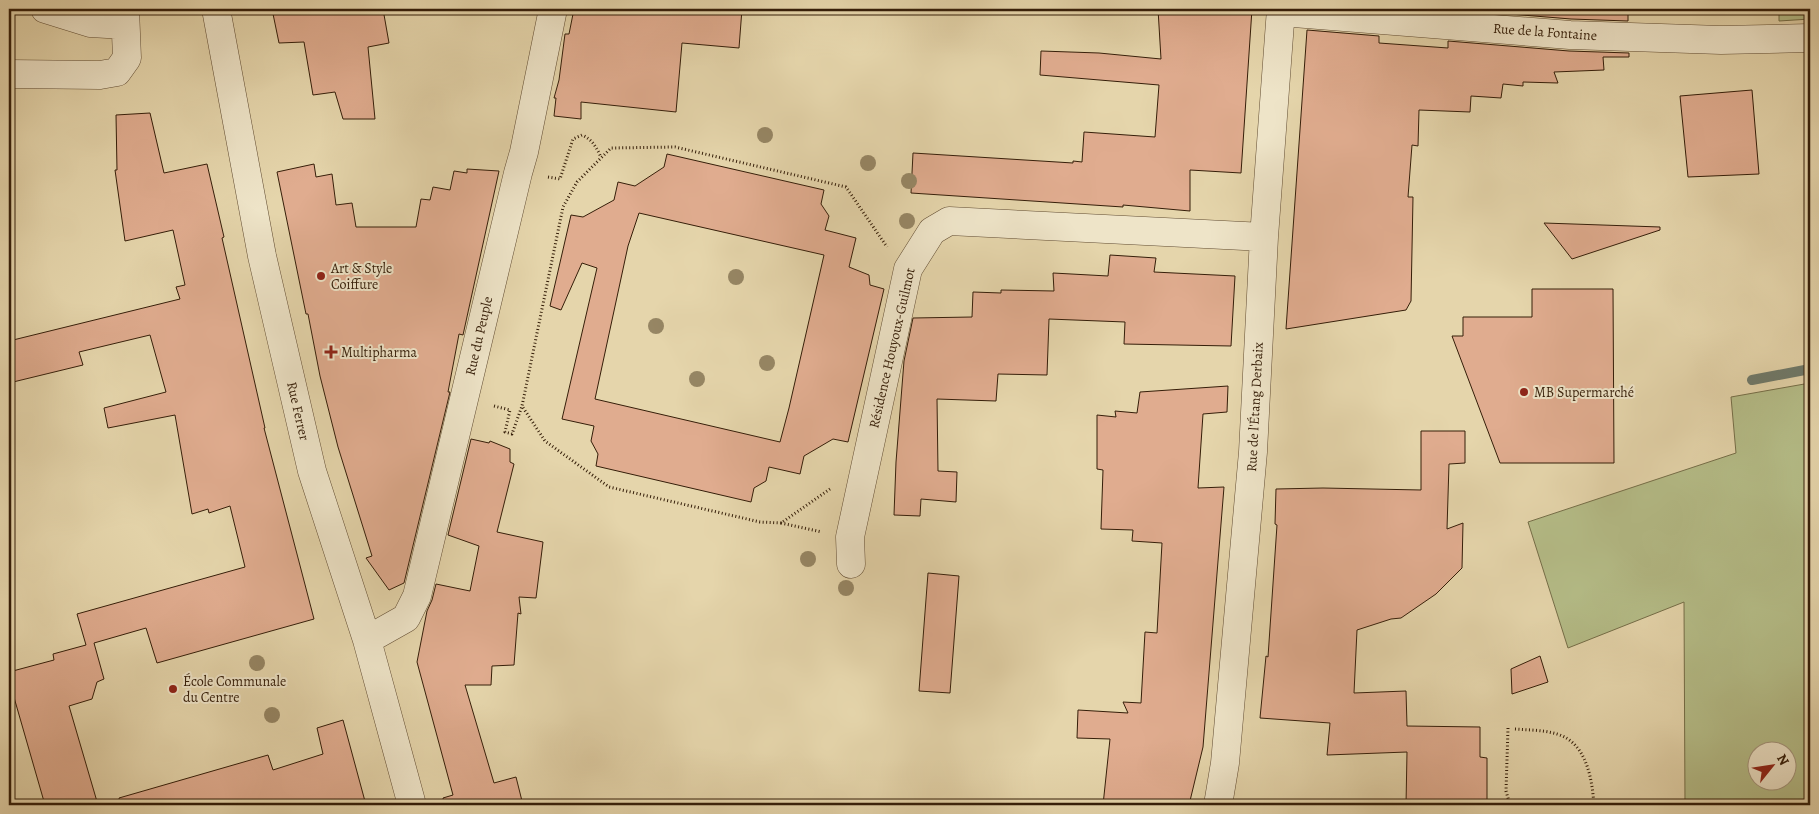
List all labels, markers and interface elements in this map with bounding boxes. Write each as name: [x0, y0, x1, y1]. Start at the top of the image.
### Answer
street label: Rue de la Fontaine: [1492, 19, 1598, 45]
place label: Art & Style Coiffure: [330, 259, 392, 294]
street label: Résidence Houyoux-Guilmot: [864, 265, 920, 430]
marker: Art & Style Coiffure: [315, 270, 327, 282]
street label: Rue du Peuple: [461, 295, 497, 377]
street label: Rue de l'Étang Derbaix: [1242, 341, 1268, 472]
place label: Multipharma: [341, 343, 418, 362]
marker: Multipharma: [325, 346, 337, 358]
street label: Rue Ferrer: [282, 380, 314, 443]
place label: MB Supermarché: [1534, 383, 1634, 402]
marker: MB Supermarché: [1518, 386, 1530, 398]
place label: École Communale du Centre: [183, 672, 286, 707]
marker: École Communale du Centre: [167, 683, 179, 695]
north arrow: [1746, 742, 1796, 792]
text: N: [1772, 751, 1794, 769]

